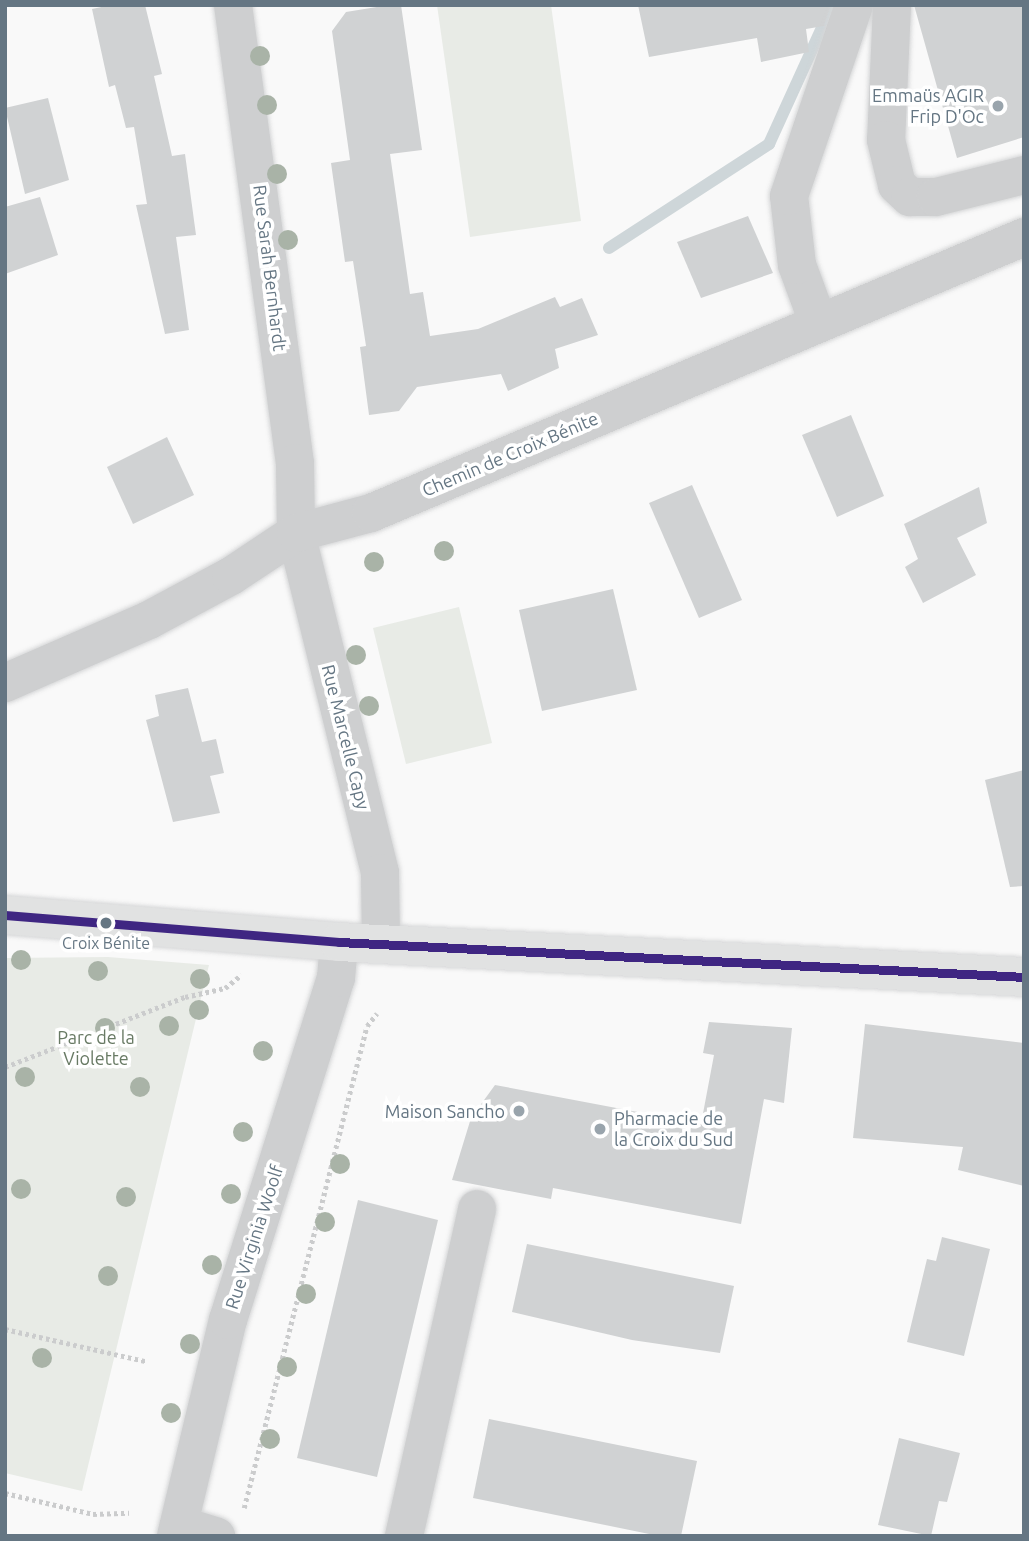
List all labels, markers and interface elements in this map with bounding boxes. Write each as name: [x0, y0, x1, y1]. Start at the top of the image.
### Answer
place label: Emmaüs AGIR Frip D'Oc: [872, 85, 984, 128]
marker: Emmaüs AGIR Frip D'Oc: [990, 98, 1006, 114]
street label: Rue Sarah Bernhardt: [249, 184, 291, 352]
street label: Chemin de Croix Bénite: [419, 407, 601, 501]
street label: Rue Marcelle Capy: [318, 662, 374, 812]
marker: Croix Bénite: [99, 916, 113, 930]
place label: Croix Bénite: [62, 933, 150, 953]
park label: Parc de la Violette: [57, 1027, 135, 1070]
place label: Maison Sancho: [385, 1100, 505, 1122]
marker: Maison Sancho: [511, 1103, 527, 1119]
place label: Pharmacie de la Croix du Sud: [614, 1108, 733, 1150]
marker: Pharmacie de la Croix du Sud: [592, 1121, 608, 1137]
street label: Rue Virginia Woolf: [220, 1162, 288, 1312]

